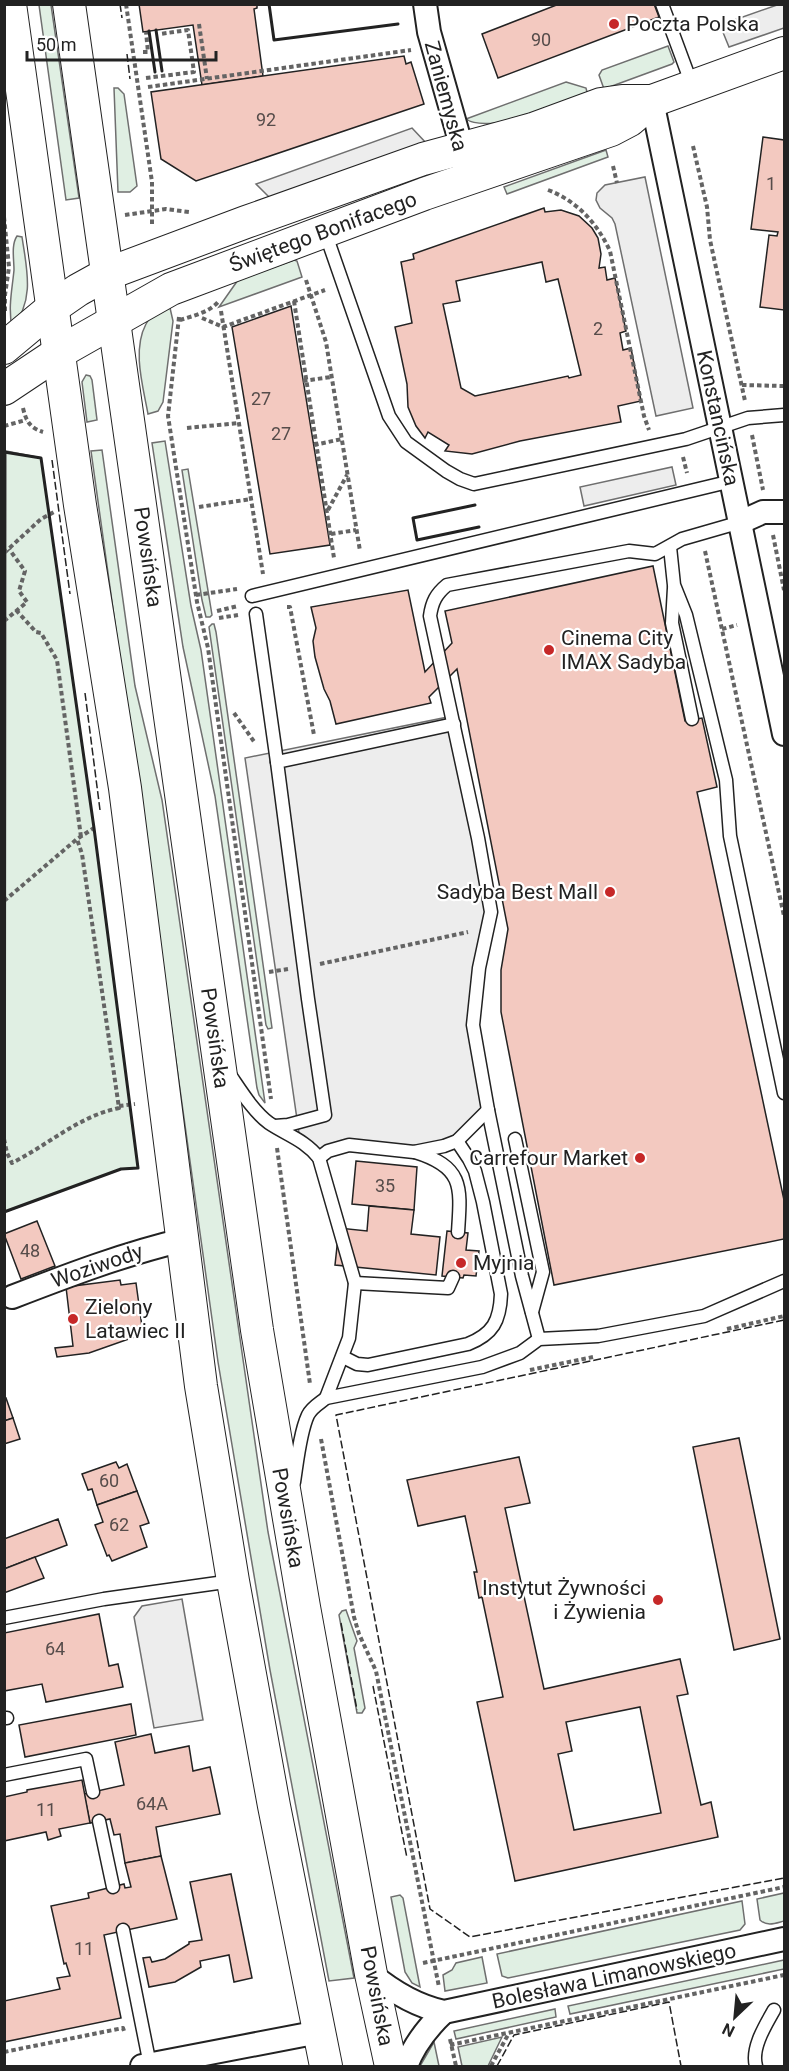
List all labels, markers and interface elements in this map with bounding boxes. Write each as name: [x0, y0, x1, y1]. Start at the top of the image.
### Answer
place label: Poczta Polska: [626, 12, 759, 36]
marker: Poczta Polska: [607, 17, 621, 31]
scale bar: [27, 24, 216, 62]
house number: 90: [531, 29, 551, 50]
text: 50 m: [36, 34, 76, 55]
street label: Zaniemyska: [420, 38, 472, 154]
house number: 92: [256, 109, 276, 130]
house number: 1: [766, 173, 776, 194]
street label: Świętego Bonifacego: [226, 187, 420, 277]
house number: 2: [593, 318, 603, 339]
street label: Konstancińska: [692, 348, 744, 488]
house number: 27: [251, 388, 271, 409]
house number: 27: [271, 423, 291, 444]
street label: Powsińska: [129, 505, 167, 609]
place label: Cinema City IMAX Sadyba: [561, 626, 686, 674]
marker: Cinema City IMAX Sadyba: [542, 643, 556, 657]
place label: Sadyba Best Mall: [437, 880, 598, 904]
marker: Sadyba Best Mall: [603, 885, 617, 899]
street label: Powsińska: [196, 986, 234, 1090]
place label: Carrefour Market: [469, 1146, 628, 1170]
marker: Carrefour Market: [633, 1151, 647, 1165]
house number: 35: [375, 1175, 395, 1196]
street label: Woziwody: [48, 1239, 146, 1293]
house number: 48: [20, 1240, 40, 1261]
place label: Myjnia: [473, 1251, 534, 1275]
marker: Myjnia: [454, 1256, 468, 1270]
place label: Zielony Latawiec II: [85, 1295, 186, 1343]
marker: Zielony Latawiec II: [66, 1312, 80, 1326]
street label: Powsińska: [267, 1466, 309, 1570]
house number: 60: [99, 1470, 119, 1491]
house number: 62: [109, 1514, 129, 1535]
place label: Instytut Żywności i Żywienia: [482, 1576, 646, 1624]
marker: Instytut Żywności i Żywienia: [651, 1593, 665, 1607]
house number: 64: [45, 1638, 65, 1659]
house number: 64A: [136, 1793, 168, 1814]
house number: 11: [36, 1799, 56, 1820]
house number: 11: [74, 1938, 94, 1959]
street label: Bolesława Limanowskiego: [490, 1938, 738, 2014]
street label: Powsińska: [356, 1944, 398, 2048]
north arrow: [705, 1987, 765, 2047]
text: N: [719, 2019, 738, 2041]

